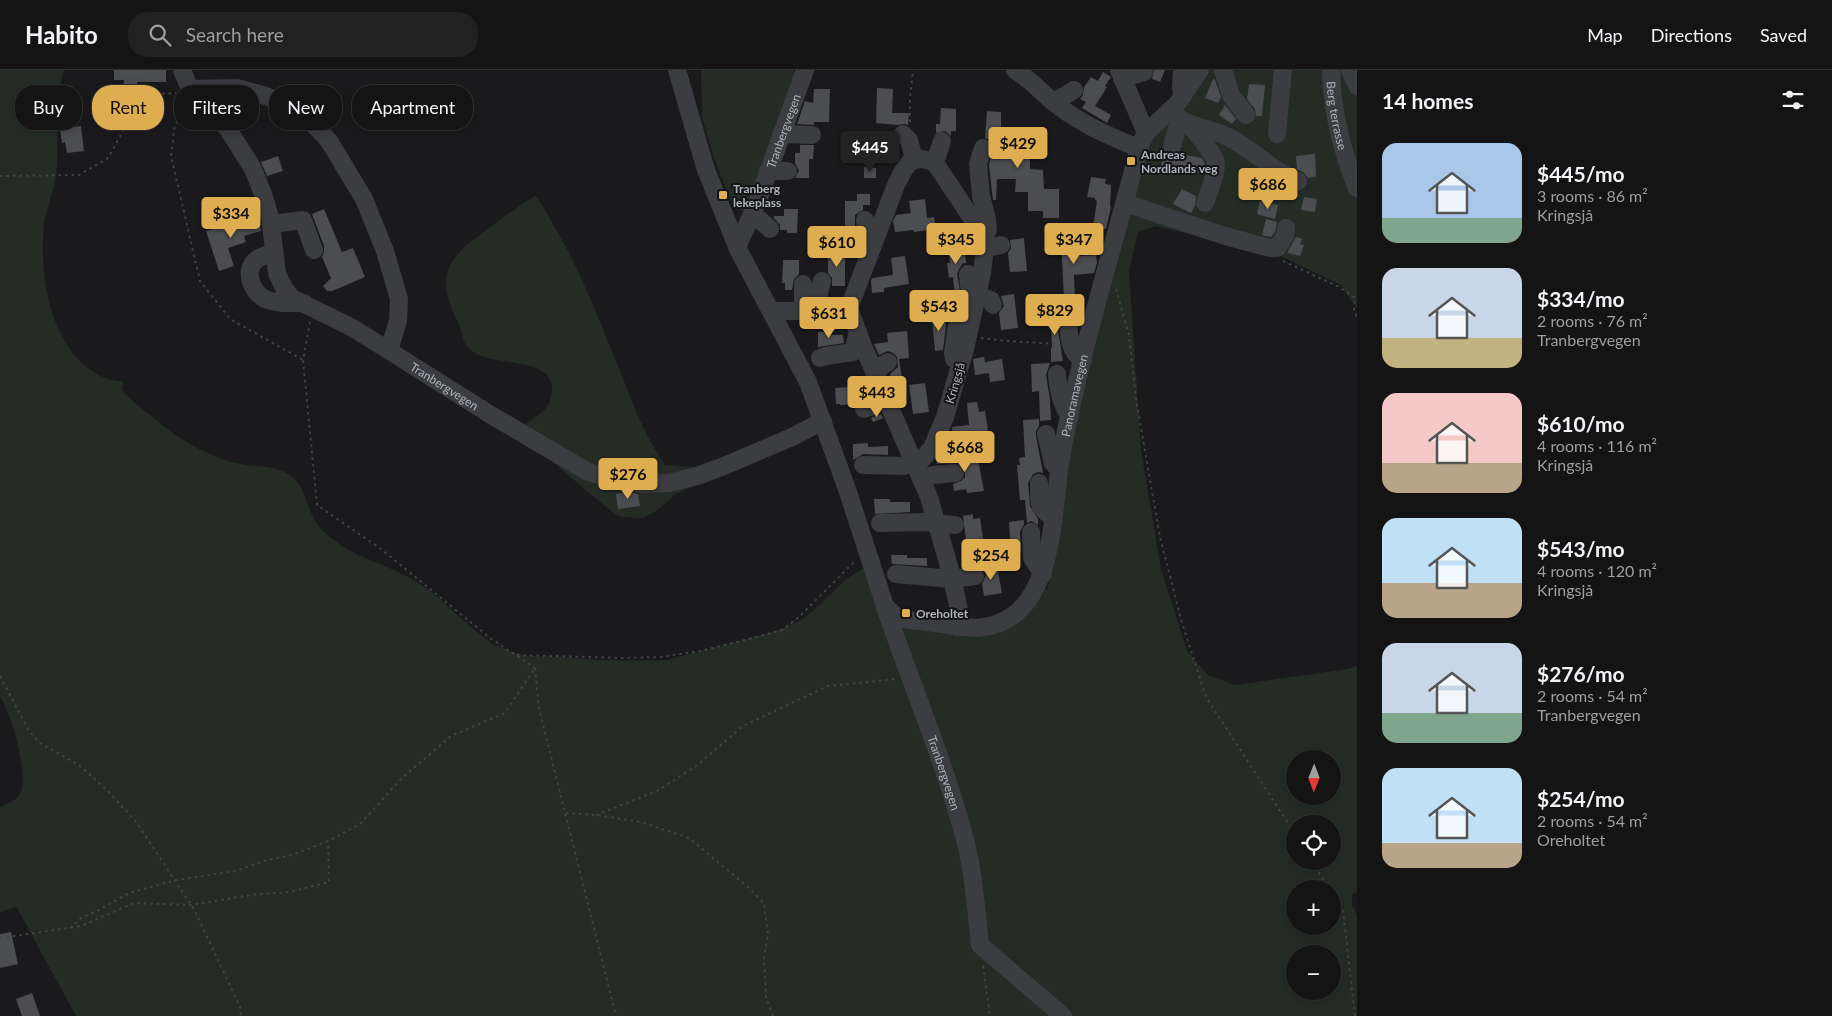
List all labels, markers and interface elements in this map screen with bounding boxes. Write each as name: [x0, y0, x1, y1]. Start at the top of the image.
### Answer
search box: [128, 12, 478, 57]
text: Habito: [25, 20, 98, 49]
icon: search: [146, 21, 174, 49]
text: Search here: [186, 23, 284, 46]
text: Map: [1587, 24, 1623, 46]
text: Directions: [1651, 24, 1732, 46]
text: Saved: [1760, 24, 1807, 46]
street label: Berg terrasse: [1324, 81, 1351, 152]
chip: Buy: [15, 85, 82, 130]
chip: Rent: [92, 85, 164, 130]
chip: Filters: [174, 85, 259, 130]
chip: New: [269, 85, 342, 130]
chip: Apartment: [352, 85, 473, 130]
icon: filters: [1779, 86, 1807, 114]
text: 14 homes: [1382, 88, 1473, 113]
street label: Tranbergvegen: [763, 92, 803, 170]
pin: $429: [988, 126, 1048, 169]
pin: $445: [840, 131, 900, 173]
text: $429: [999, 133, 1037, 152]
text: $445: [851, 137, 889, 156]
place label: Andreas Nordlands veg: [1140, 147, 1218, 176]
marker: Andreas Nordlands veg: [1125, 155, 1137, 167]
text: $445/mo: [1537, 161, 1625, 186]
icon: home: [1422, 163, 1482, 223]
pin: $686: [1238, 168, 1298, 210]
text: $686: [1249, 174, 1287, 193]
place label: Tranberg lekeplass: [733, 181, 781, 210]
text: 3 rooms · 86 m²: [1537, 186, 1648, 205]
marker: Tranberg lekeplass: [717, 189, 729, 201]
pin: $334: [201, 196, 261, 239]
text: $334: [212, 203, 250, 222]
text: Kringsjå: [1537, 205, 1593, 224]
pin: $345: [926, 222, 986, 265]
pin: $347: [1044, 222, 1104, 265]
pin: $610: [807, 226, 867, 268]
text: $345: [937, 229, 975, 248]
text: $347: [1055, 229, 1093, 248]
text: $610: [818, 232, 856, 251]
text: $334/mo: [1537, 286, 1625, 311]
icon: home: [1422, 288, 1482, 348]
pin: $543: [909, 290, 969, 332]
pin: $829: [1025, 294, 1085, 336]
pin: $631: [799, 296, 859, 339]
text: $543: [920, 296, 958, 315]
text: $829: [1036, 300, 1074, 319]
text: $631: [810, 303, 848, 322]
text: 2 rooms · 76 m²: [1537, 311, 1648, 330]
text: Tranbergvegen: [1537, 330, 1641, 349]
street label: Panoramavegen: [1057, 353, 1091, 438]
street label: Tranbergvegen: [408, 359, 482, 413]
street label: Kringsjå: [942, 361, 968, 405]
pin: $443: [847, 376, 907, 418]
text: $443: [858, 382, 896, 401]
text: $610/mo: [1537, 411, 1625, 436]
icon: home: [1422, 413, 1482, 473]
pin: $668: [935, 430, 995, 473]
text: 4 rooms · 116 m²: [1537, 436, 1657, 455]
text: $668: [946, 437, 984, 456]
text: Kringsjå: [1537, 455, 1593, 474]
pin: $276: [598, 458, 658, 500]
text: $276: [609, 464, 647, 483]
text: $543/mo: [1537, 536, 1625, 561]
pin: $254: [961, 538, 1021, 581]
icon: home: [1422, 538, 1482, 598]
text: $254: [972, 545, 1010, 564]
text: 4 rooms · 120 m²: [1537, 561, 1657, 580]
text: Kringsjå: [1537, 580, 1593, 599]
place label: Oreholtet: [916, 606, 969, 621]
marker: Oreholtet: [900, 607, 912, 619]
text: $276/mo: [1537, 661, 1625, 686]
icon: home: [1422, 663, 1482, 723]
text: 2 rooms · 54 m²: [1537, 686, 1648, 705]
text: Tranbergvegen: [1537, 705, 1641, 724]
street label: Tranbergvegen: [925, 733, 964, 812]
north arrow: [1286, 750, 1341, 805]
map controls: [1286, 750, 1341, 1000]
text: $254/mo: [1537, 786, 1625, 811]
icon: home: [1422, 788, 1482, 848]
text: 2 rooms · 54 m²: [1537, 811, 1648, 830]
button: locate: [1286, 815, 1341, 870]
text: Oreholtet: [1537, 830, 1605, 849]
button: +: [1286, 880, 1341, 935]
button: −: [1286, 945, 1341, 1000]

